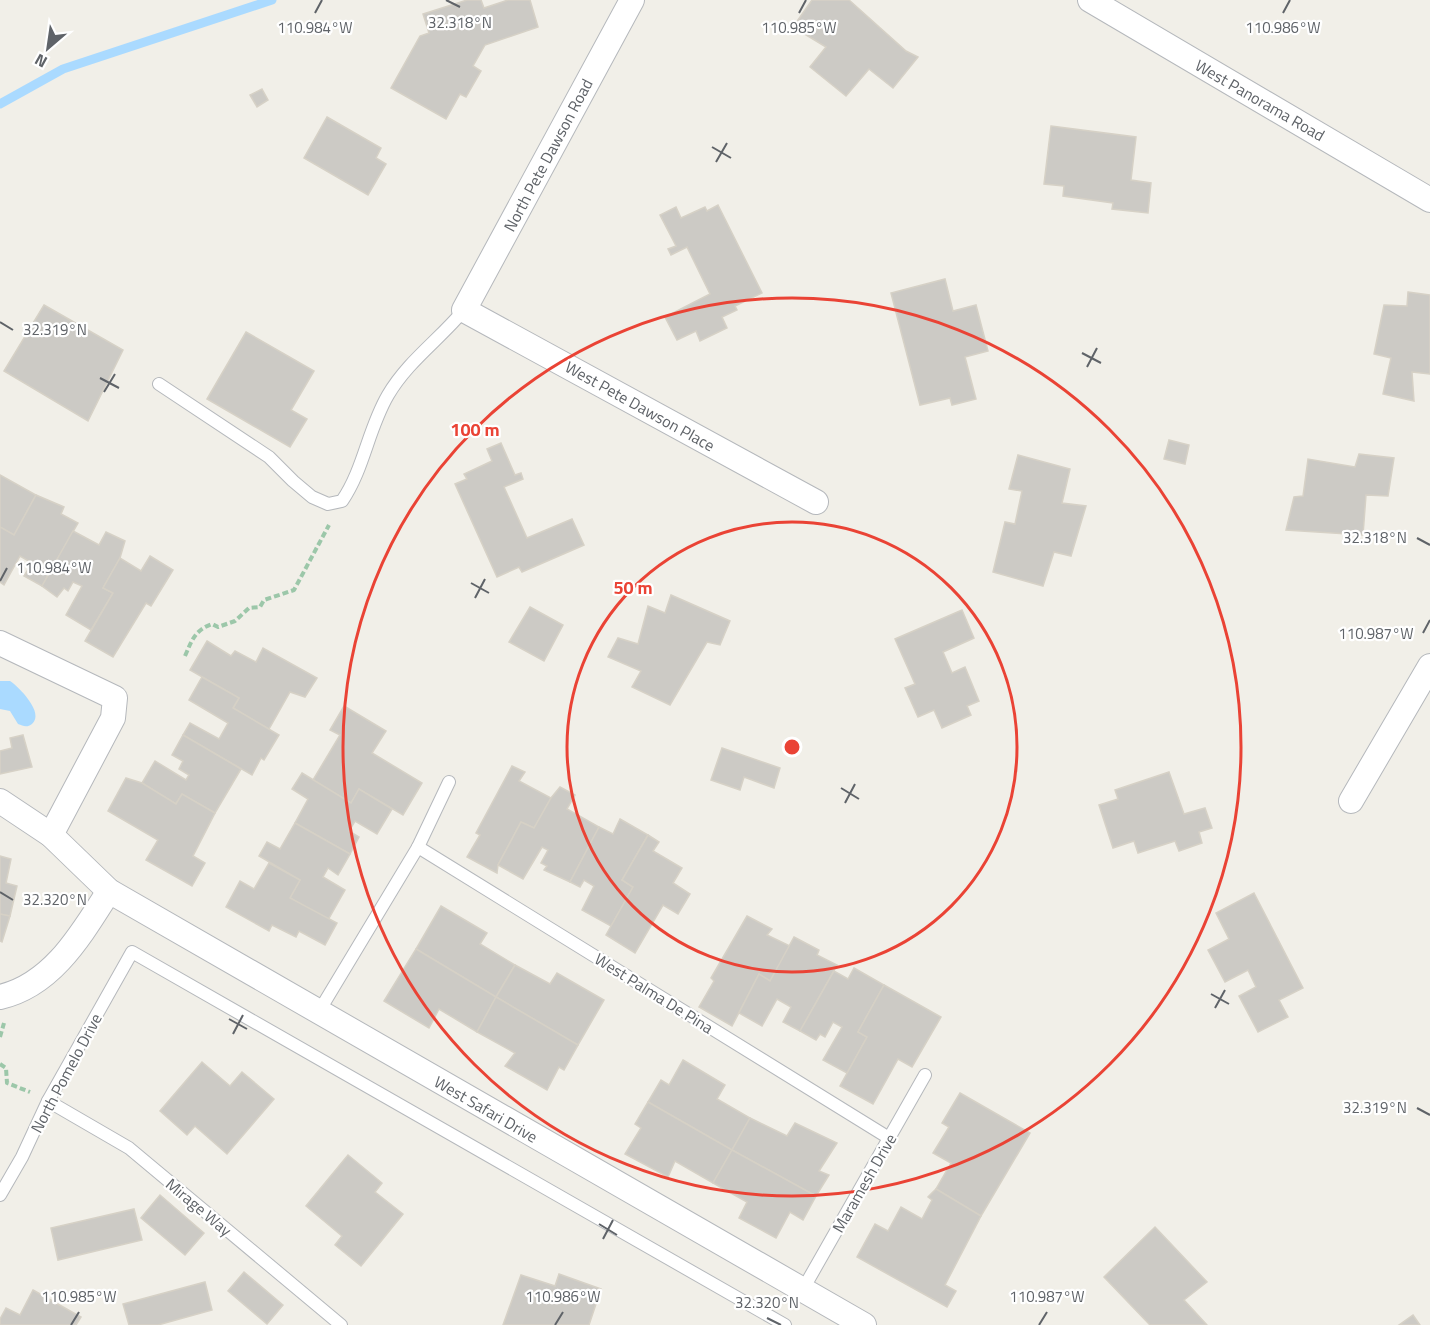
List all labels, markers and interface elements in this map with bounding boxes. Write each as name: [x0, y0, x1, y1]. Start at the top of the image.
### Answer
text: 32.318°N: [428, 11, 492, 34]
text: 110.984°W: [277, 16, 353, 39]
text: 110.985°W: [761, 16, 837, 39]
text: 110.986°W: [1245, 16, 1321, 39]
north arrow: [18, 18, 78, 78]
text: N: [30, 48, 51, 74]
street label: West Panorama Road: [1191, 53, 1329, 147]
street label: North Pete Dawson Road: [497, 74, 599, 236]
text: 32.319°N: [23, 318, 87, 341]
street label: West Pete Dawson Place: [561, 355, 719, 457]
text: 100 m: [450, 416, 500, 443]
text: 32.318°N: [1343, 526, 1407, 549]
text: 110.984°W: [16, 556, 92, 579]
text: 50 m: [613, 574, 653, 601]
text: 110.987°W: [1338, 622, 1414, 645]
centre of rings: [782, 737, 802, 757]
text: 32.320°N: [23, 888, 87, 911]
street label: West Palma De Pina: [590, 947, 718, 1039]
street label: North Pomelo Drive: [24, 1009, 108, 1137]
street label: West Safari Drive: [430, 1070, 542, 1148]
text: 32.319°N: [1343, 1096, 1407, 1119]
street label: Maramesh Drive: [826, 1129, 902, 1237]
street label: Mirage Way: [161, 1172, 238, 1242]
text: 110.985°W: [41, 1285, 117, 1308]
text: 110.986°W: [525, 1285, 601, 1308]
text: 110.987°W: [1009, 1285, 1085, 1308]
text: 32.320°N: [735, 1291, 799, 1314]

